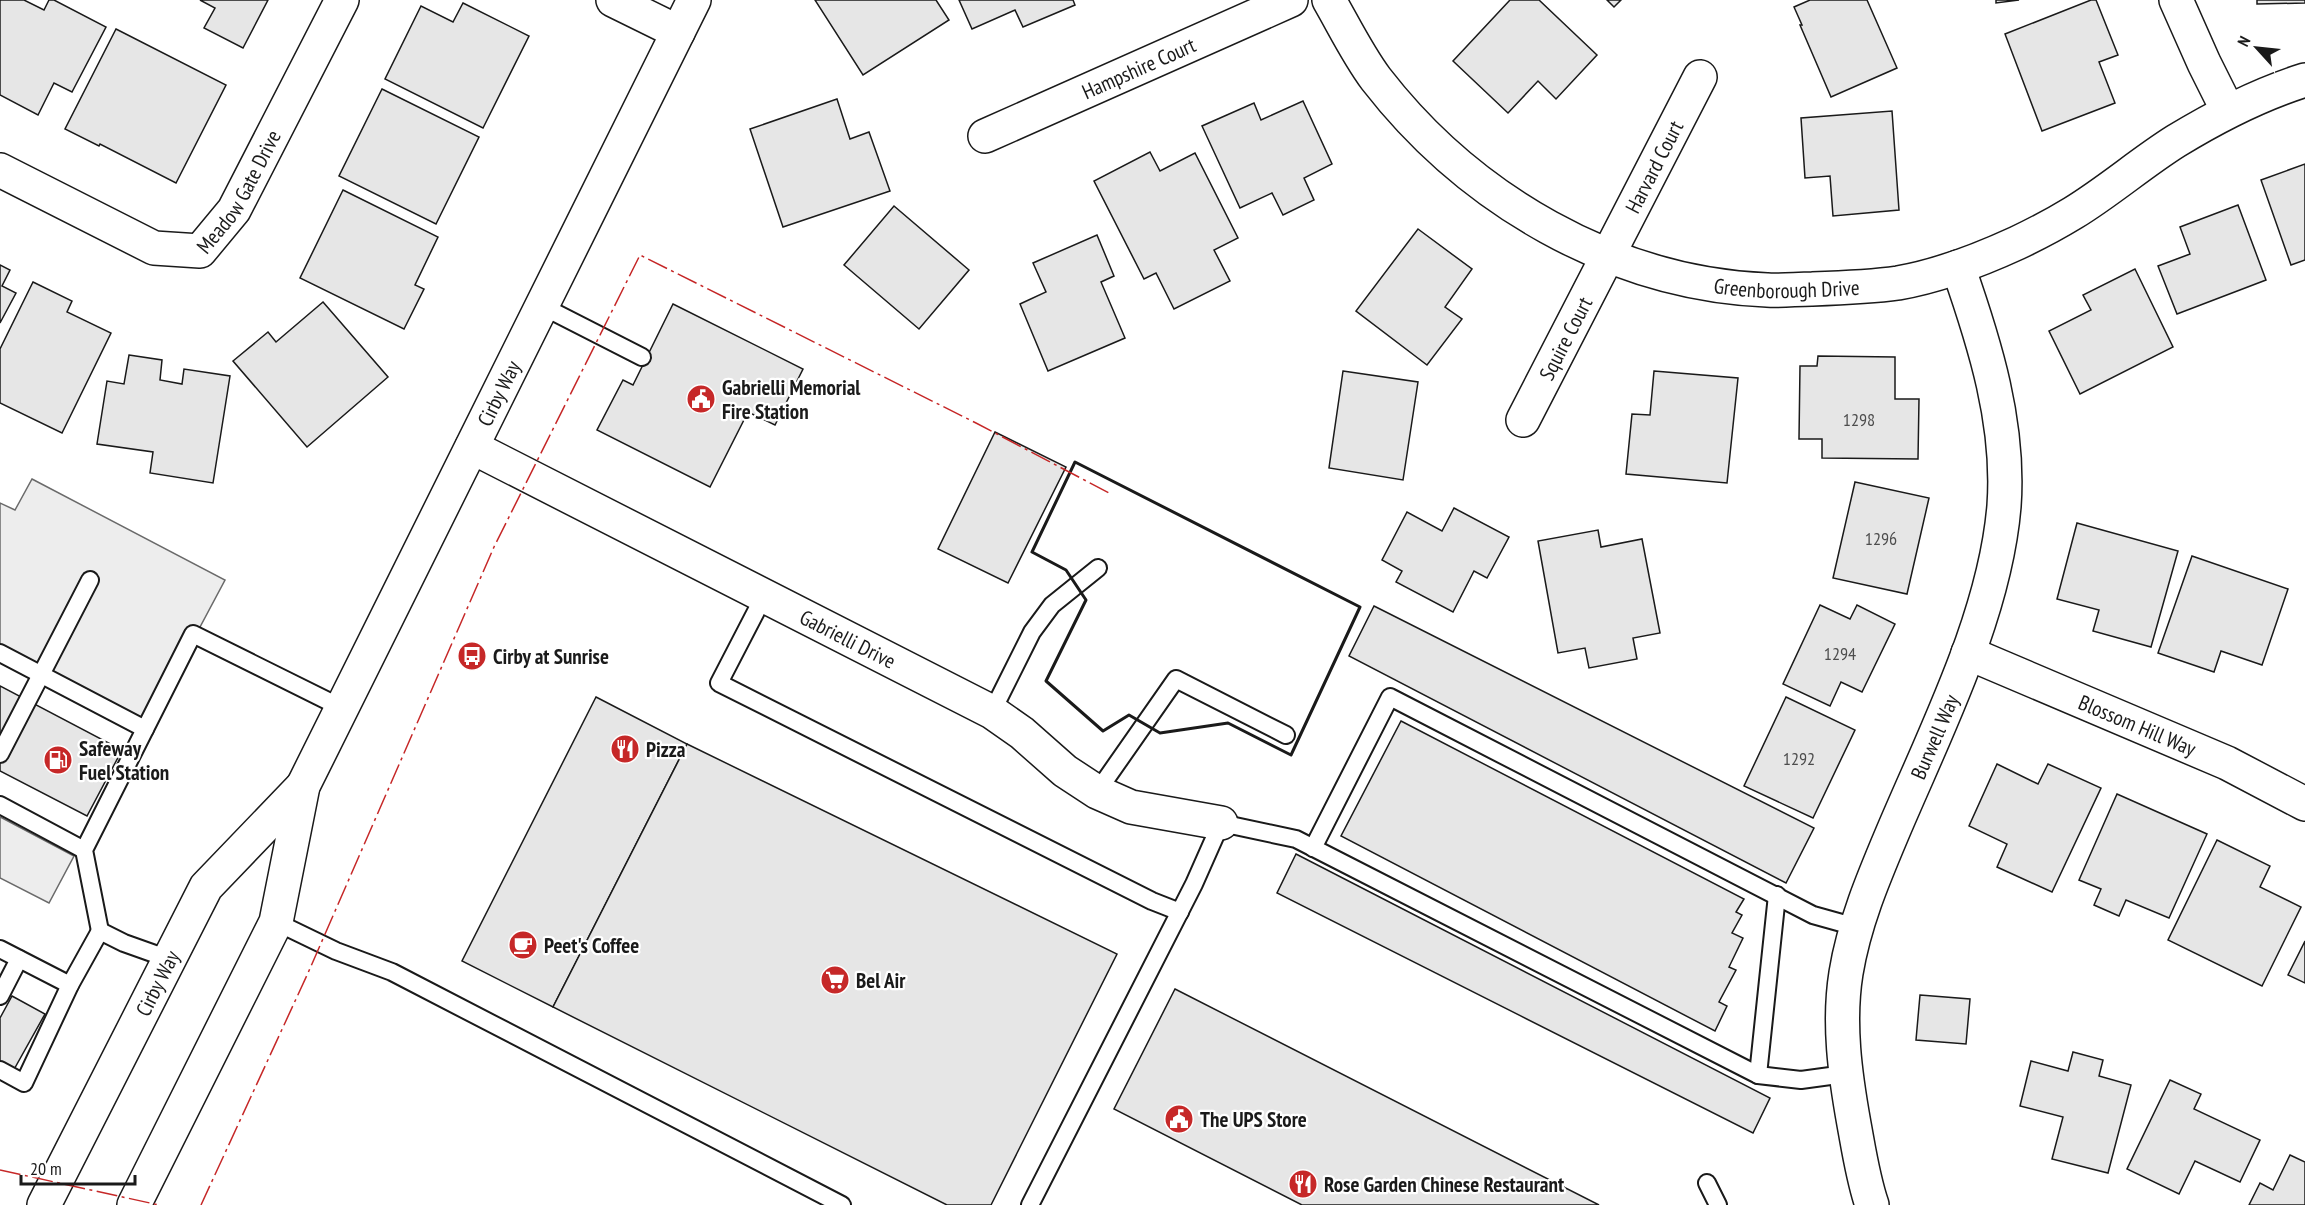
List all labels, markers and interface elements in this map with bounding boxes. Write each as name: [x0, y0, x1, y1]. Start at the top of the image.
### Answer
north arrow: [2227, 18, 2287, 78]
street label: Hampshire Court: [1077, 31, 1200, 105]
text: N: [2233, 33, 2255, 50]
street label: Harvard Court: [1619, 116, 1689, 218]
street label: Meadow Gate Drive: [190, 125, 286, 259]
street label: Greenborough Drive: [1712, 271, 1860, 304]
street label: Squire Court: [1533, 292, 1598, 384]
street label: Cirby Way: [471, 356, 526, 431]
place label: Gabrielli Memorial Fire Station: [722, 374, 861, 425]
public building icon: Gabrielli Memorial Fire Station: [685, 383, 717, 415]
house number: 1298: [1843, 408, 1875, 431]
house number: 1296: [1865, 527, 1897, 550]
street label: Gabrielli Drive: [796, 603, 900, 674]
bus stop icon: Cirby at Sunrise: [456, 640, 488, 672]
house number: 1294: [1824, 642, 1856, 665]
place label: Cirby at Sunrise: [493, 643, 609, 670]
street label: Blossom Hill Way: [2075, 688, 2200, 762]
street label: Burwell Way: [1904, 690, 1964, 783]
restaurant icon: Pizza: [609, 733, 641, 765]
place label: Safeway Fuel Station: [79, 735, 169, 786]
place label: Pizza: [646, 736, 686, 763]
fuel station icon: Safeway Fuel Station: [42, 744, 74, 776]
house number: 1292: [1783, 747, 1815, 770]
cafe icon: Peet's Coffee: [507, 929, 539, 961]
place label: Peet's Coffee: [544, 932, 639, 959]
street label: Cirby Way: [129, 946, 185, 1020]
supermarket icon: Bel Air: [819, 964, 851, 996]
place label: Bel Air: [856, 967, 906, 994]
public building icon: The UPS Store: [1163, 1103, 1195, 1135]
place label: The UPS Store: [1200, 1106, 1307, 1133]
scale bar: [21, 1148, 135, 1186]
text: 20 m: [30, 1157, 62, 1180]
restaurant icon: Rose Garden Chinese Restaurant: [1287, 1168, 1319, 1200]
place label: Rose Garden Chinese Restaurant: [1324, 1171, 1564, 1198]

